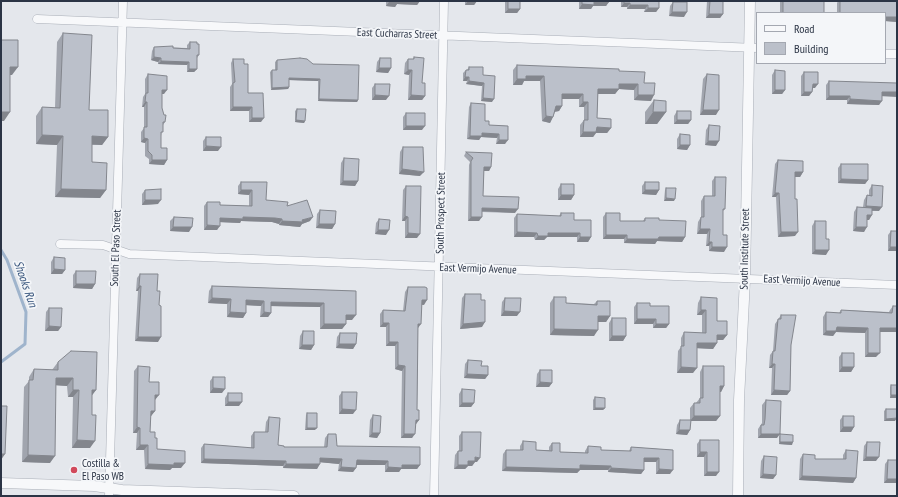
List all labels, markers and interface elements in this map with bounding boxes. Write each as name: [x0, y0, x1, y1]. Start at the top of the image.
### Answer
legend: [756, 12, 886, 64]
text: Road: [794, 21, 814, 36]
street label: East Cucharras Street: [357, 26, 437, 42]
text: Building: [794, 41, 829, 56]
street label: South Prospect Street: [434, 172, 448, 254]
street label: South Institute Street: [738, 208, 752, 290]
street label: South El Paso Street: [108, 209, 124, 287]
water label: Shooks Run: [10, 259, 40, 309]
street label: East Vermijo Avenue: [439, 261, 517, 277]
street label: East Vermijo Avenue: [763, 272, 841, 290]
place label: Costilla & El Paso WB: [82, 457, 124, 483]
marker: Costilla & El Paso WB: [69, 465, 79, 475]

